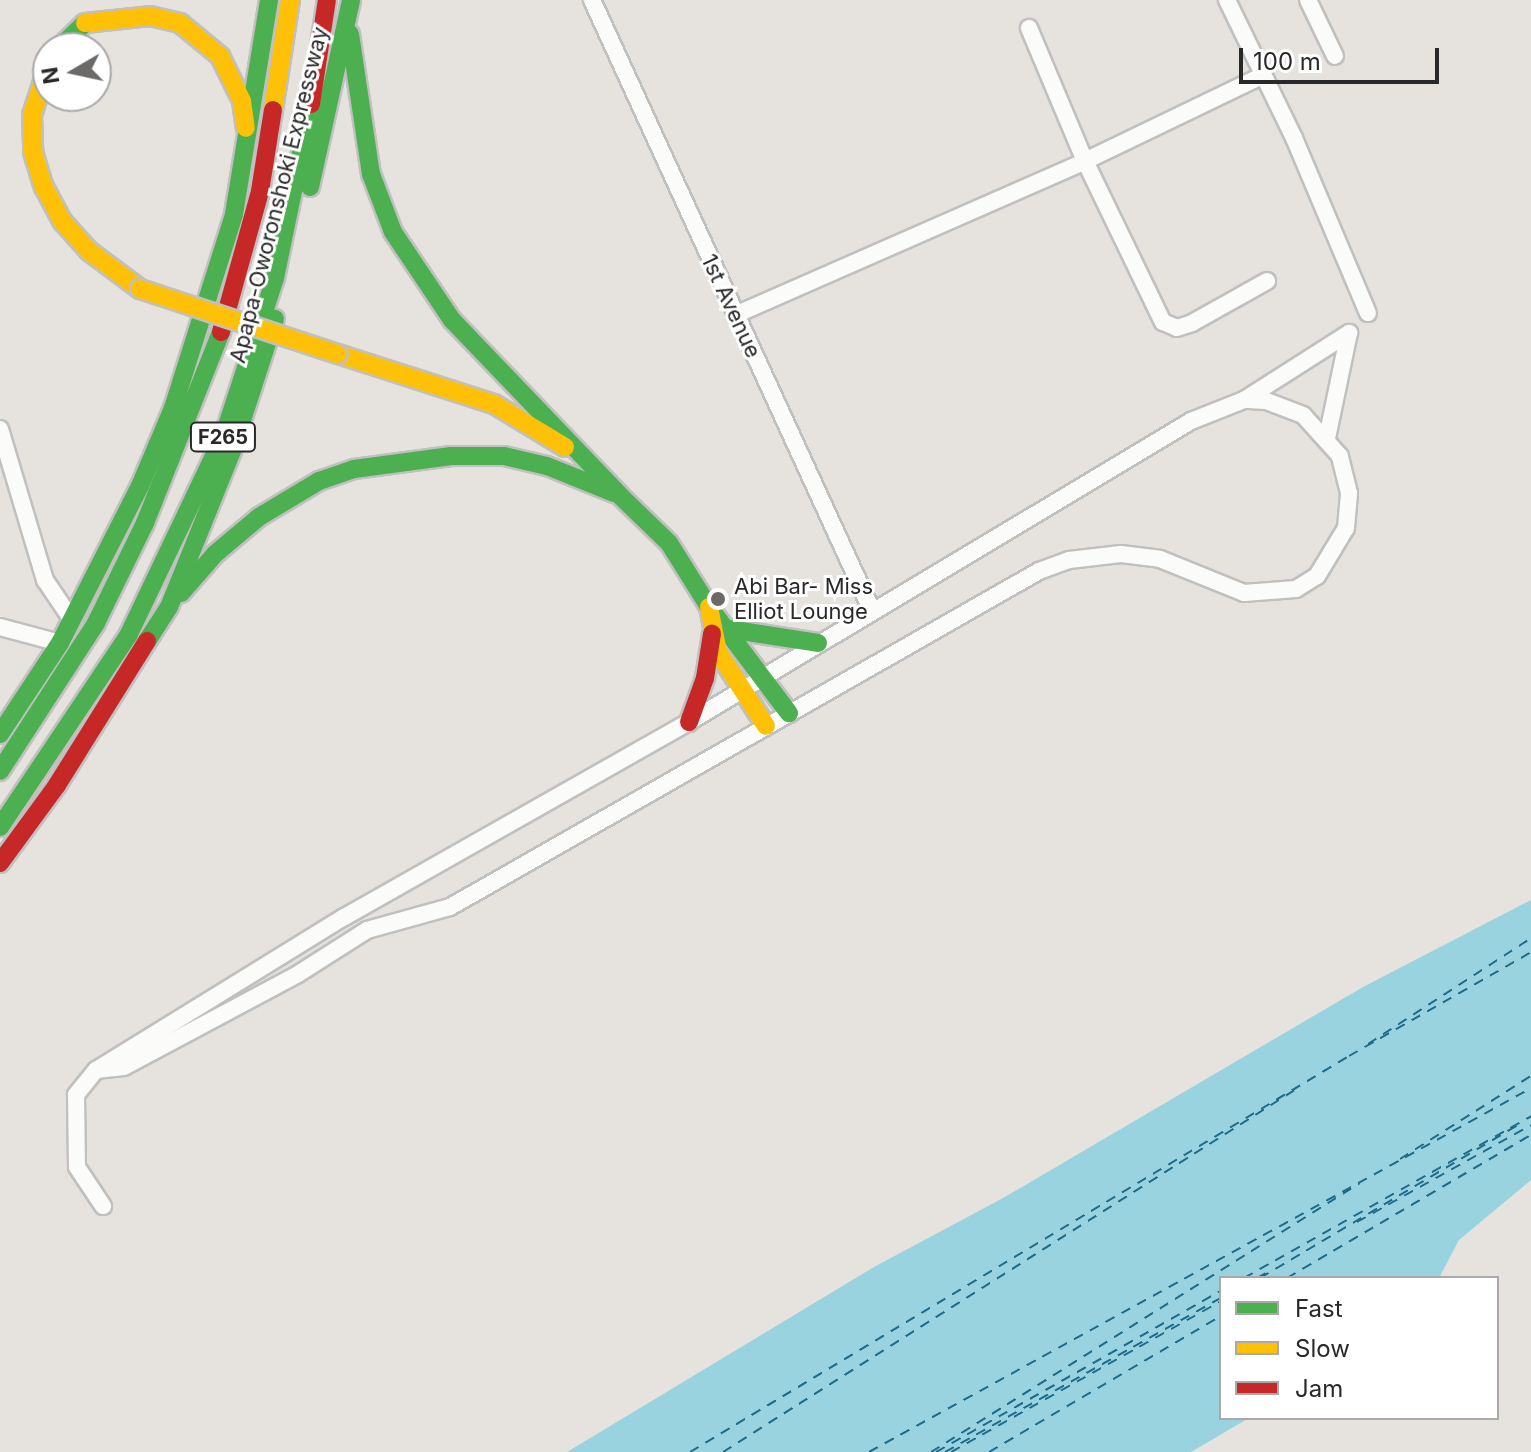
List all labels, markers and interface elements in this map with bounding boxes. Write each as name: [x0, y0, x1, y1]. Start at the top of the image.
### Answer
street label: Apapa-Oworonshoki Expressway: [224, 24, 334, 366]
north arrow: [32, 32, 112, 112]
scale bar: [1243, 32, 1443, 82]
text: 100 m: [1253, 47, 1321, 76]
text: N: [36, 65, 64, 86]
street label: 1st Avenue: [696, 250, 766, 362]
road number: F265: [189, 421, 257, 453]
place label: Abi Bar- Miss Elliot Lounge: [734, 573, 873, 624]
marker: Abi Bar- Miss Elliot Lounge: [709, 590, 727, 608]
legend: [1219, 1276, 1499, 1420]
text: Fast: [1295, 1294, 1343, 1323]
text: Slow: [1295, 1334, 1350, 1363]
text: Jam: [1295, 1374, 1343, 1403]

